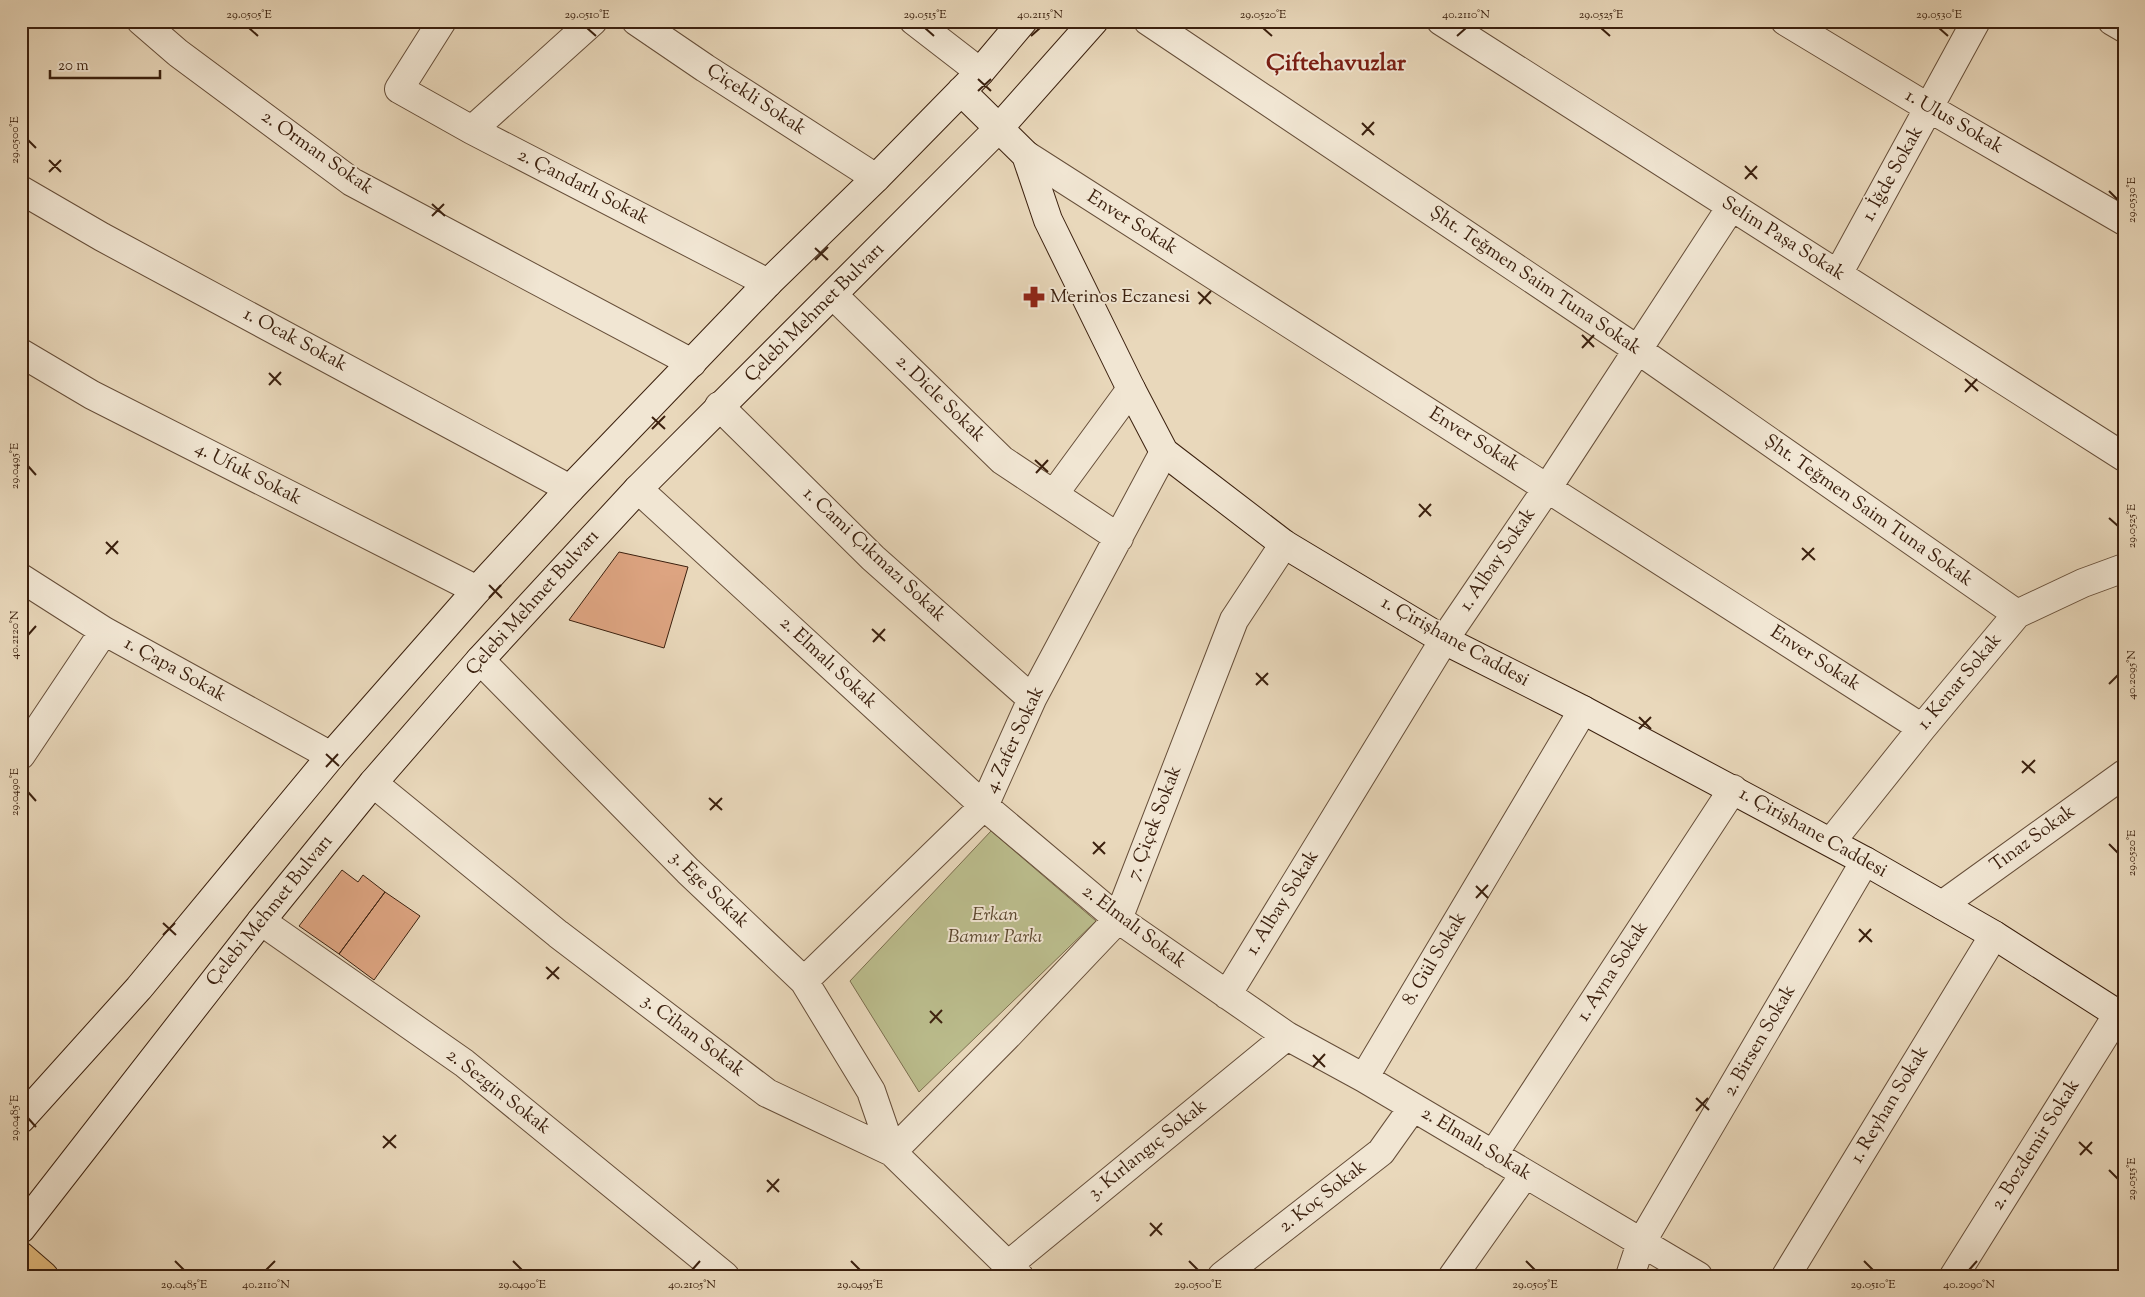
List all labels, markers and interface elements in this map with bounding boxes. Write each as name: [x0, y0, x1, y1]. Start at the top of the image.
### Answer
text: 29.0505°E: [226, 6, 272, 24]
text: 29.0510°E: [564, 6, 610, 24]
text: 29.0515°E: [903, 6, 947, 24]
text: 40.2115°N: [1017, 6, 1063, 24]
text: 29.0520°E: [1240, 6, 1287, 24]
text: 40.2110°N: [1442, 6, 1490, 24]
text: 29.0525°E: [1579, 6, 1624, 24]
text: 29.0530°E: [1916, 6, 1963, 24]
district label: Çiftehavuzlar: [1266, 47, 1407, 81]
scale bar: [50, 48, 160, 80]
text: 20 m: [58, 56, 89, 77]
street label: Çiçekli Sokak: [701, 58, 812, 143]
street label: 1. Ulus Sokak: [1900, 83, 2009, 161]
street label: 2. Orman Sokak: [255, 104, 379, 202]
text: 29.0500°E: [6, 116, 24, 164]
street label: 1. İğde Sokak: [1856, 121, 1931, 227]
street label: 2. Çandarlı Sokak: [512, 142, 654, 232]
text: 29.0530°E: [2123, 176, 2141, 223]
street label: Enver Sokak: [1081, 184, 1183, 262]
street label: Selim Paşa Sokak: [1716, 190, 1851, 288]
street label: Şht. Teğmen Saim Tuna Sokak: [1424, 200, 1647, 362]
street label: Çelebi Mehmet Bulvarı: [739, 237, 891, 389]
pharmacy icon: Merinos Eczanesi: [1021, 284, 1047, 310]
place label: Merinos Eczanesi: [1050, 284, 1190, 311]
street label: 1. Ocak Sokak: [238, 301, 352, 379]
street label: 2. Dicle Sokak: [889, 349, 991, 449]
street label: Enver Sokak: [1423, 401, 1525, 479]
street label: Şht. Teğmen Saim Tuna Sokak: [1758, 428, 1979, 594]
street label: 4. Ufuk Sokak: [190, 435, 307, 513]
text: 29.0495°E: [6, 442, 24, 489]
street label: 1. Cami Çıkmazı Sokak: [796, 481, 952, 629]
street label: 1. Albay Sokak: [1453, 502, 1543, 617]
text: 29.0525°E: [2123, 503, 2141, 548]
street label: Çelebi Mehmet Bulvarı: [460, 524, 606, 682]
street label: 1. Çirişhane Caddesi: [1376, 590, 1534, 694]
text: 40.2120°N: [6, 610, 24, 660]
street label: 2. Elmalı Sokak: [773, 611, 883, 716]
street label: Enver Sokak: [1765, 620, 1866, 699]
street label: 1. Kenar Sokak: [1911, 627, 2009, 736]
street label: 1. Çapa Sokak: [119, 631, 232, 710]
text: 40.2095°N: [2123, 650, 2141, 700]
street label: 4. Zafer Sokak: [978, 682, 1052, 798]
street label: 7. Çiçek Sokak: [1121, 761, 1189, 884]
text: 29.0490°E: [6, 767, 24, 816]
street label: 1. Çirişhane Caddesi: [1734, 781, 1892, 885]
street label: Tınaz Sokak: [1985, 798, 2082, 879]
street label: Çelebi Mehmet Bulvarı: [200, 829, 340, 993]
text: 29.0520°E: [2123, 829, 2141, 876]
street label: 3. Ege Sokak: [663, 845, 755, 935]
street label: 1. Albay Sokak: [1240, 845, 1326, 961]
street label: 2. Elmalı Sokak: [1076, 879, 1192, 976]
park label: Erkan Bamur Parkı: [948, 902, 1043, 951]
street label: 8. Gül Sokak: [1396, 906, 1474, 1011]
street label: 1. Ayna Sokak: [1571, 916, 1656, 1027]
street label: 2. Birsen Sokak: [1717, 980, 1803, 1102]
street label: 3. Cihan Sokak: [636, 988, 751, 1084]
street label: 1. Reyhan Sokak: [1844, 1041, 1936, 1169]
street label: 2. Sezgin Sokak: [440, 1043, 557, 1142]
street label: 2. Bozdemir Sokak: [1985, 1074, 2088, 1216]
street label: 3. Kırlangıç Sokak: [1083, 1093, 1214, 1206]
text: 29.0485°E: [6, 1094, 24, 1141]
street label: 2. Elmalı Sokak: [1416, 1100, 1537, 1188]
street label: 2. Koç Sokak: [1273, 1154, 1373, 1240]
text: 29.0515°E: [2123, 1157, 2141, 1201]
text: 29.0485°E: [161, 1276, 208, 1294]
text: 40.2110°N: [242, 1276, 290, 1294]
text: 29.0490°E: [498, 1276, 547, 1294]
text: 40.2105°N: [668, 1276, 716, 1294]
text: 29.0495°E: [837, 1276, 884, 1294]
text: 29.0500°E: [1174, 1276, 1222, 1294]
text: 29.0505°E: [1512, 1276, 1558, 1294]
text: 29.0510°E: [1850, 1276, 1896, 1294]
text: 40.2090°N: [1943, 1276, 1995, 1294]

